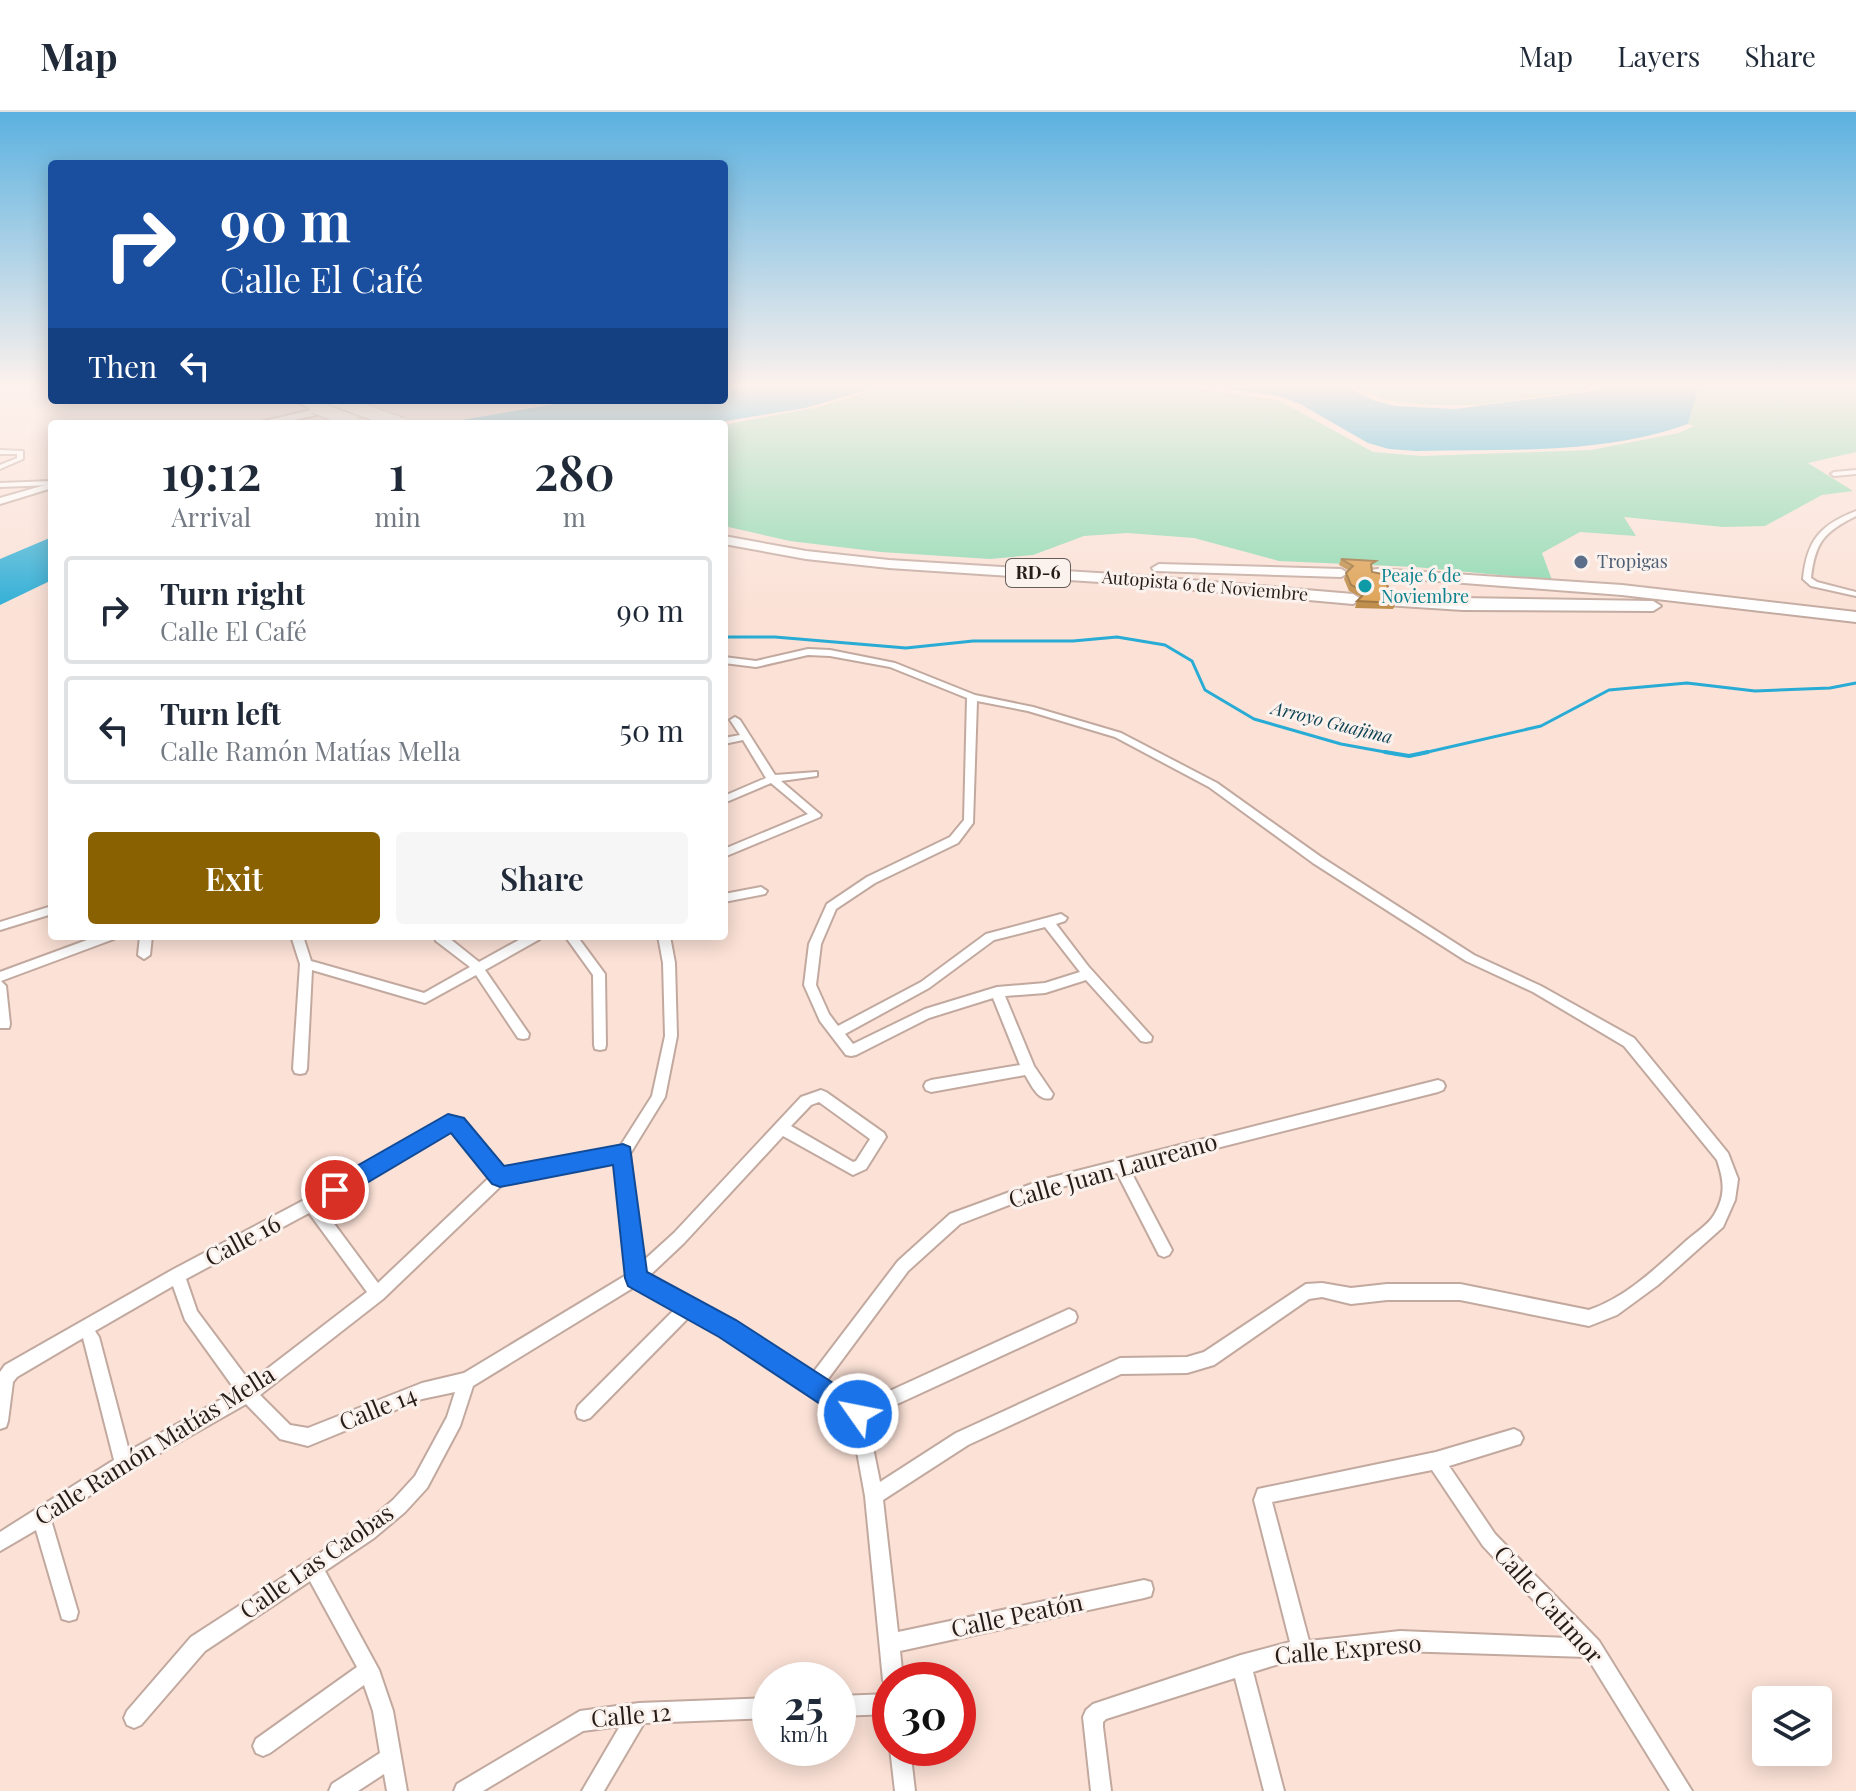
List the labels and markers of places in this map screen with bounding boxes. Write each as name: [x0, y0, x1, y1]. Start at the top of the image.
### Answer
place label: Tropigas: [1597, 549, 1668, 573]
marker: Tropigas: [1572, 553, 1590, 571]
place label: Peaje 6 de Noviembre: [1381, 563, 1469, 608]
marker: Peaje 6 de Noviembre: [1356, 577, 1374, 595]
pin: [301, 1156, 369, 1224]

